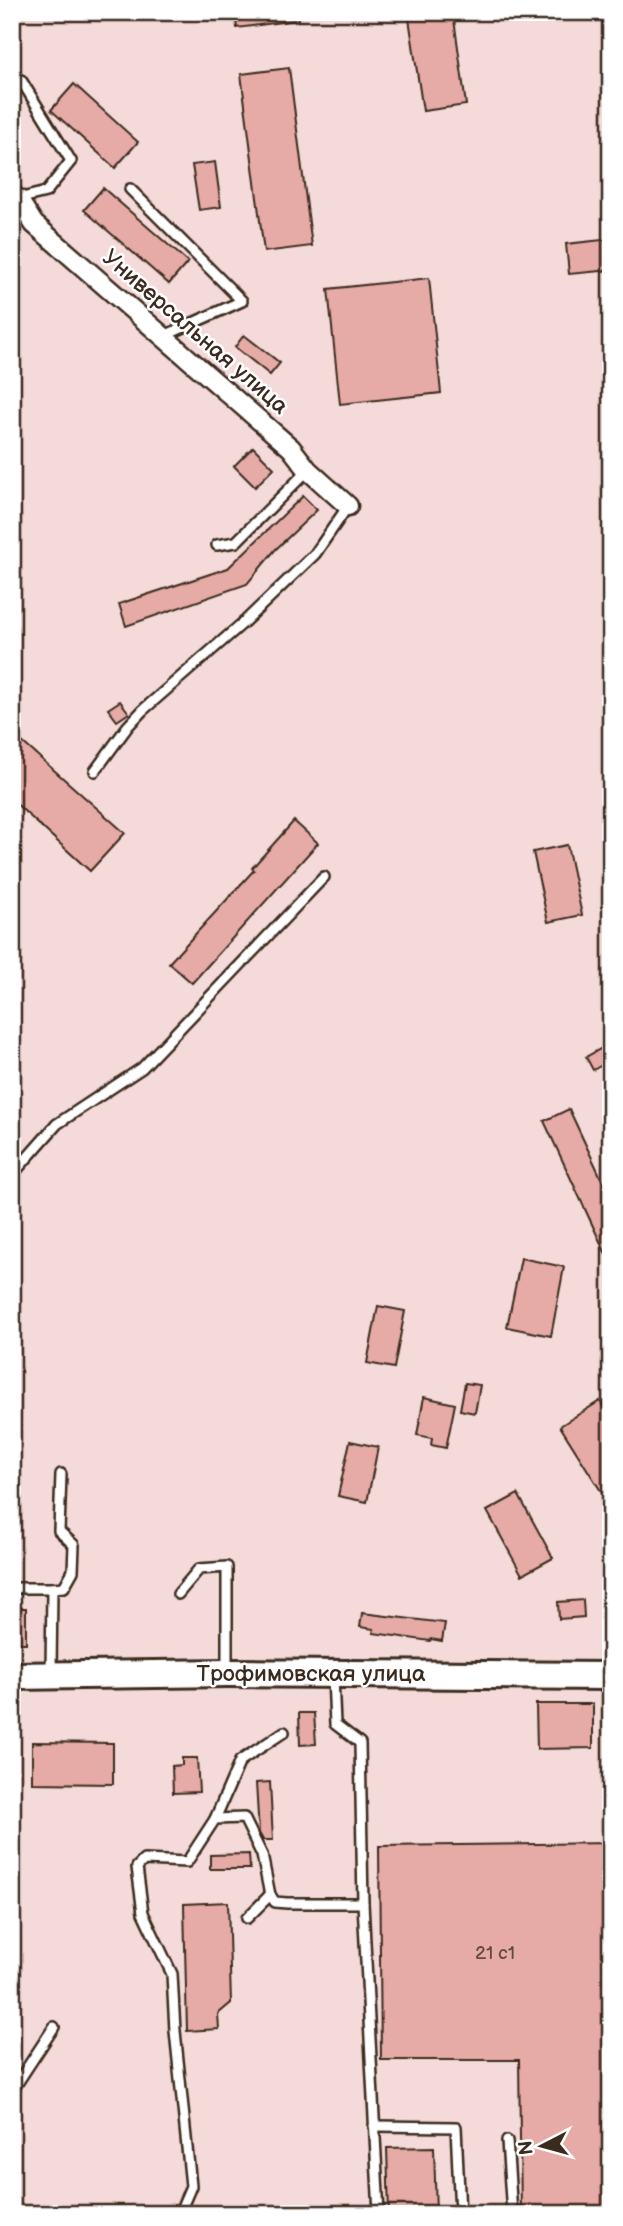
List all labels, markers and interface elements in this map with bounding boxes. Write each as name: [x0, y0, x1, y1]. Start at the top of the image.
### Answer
street label: Универсальная улица: [96, 244, 294, 421]
street label: Трофимовская улица: [197, 1660, 426, 1688]
house number: 21 с1: [475, 1942, 515, 1965]
north arrow: [508, 2110, 578, 2180]
text: N: [514, 2139, 539, 2156]

